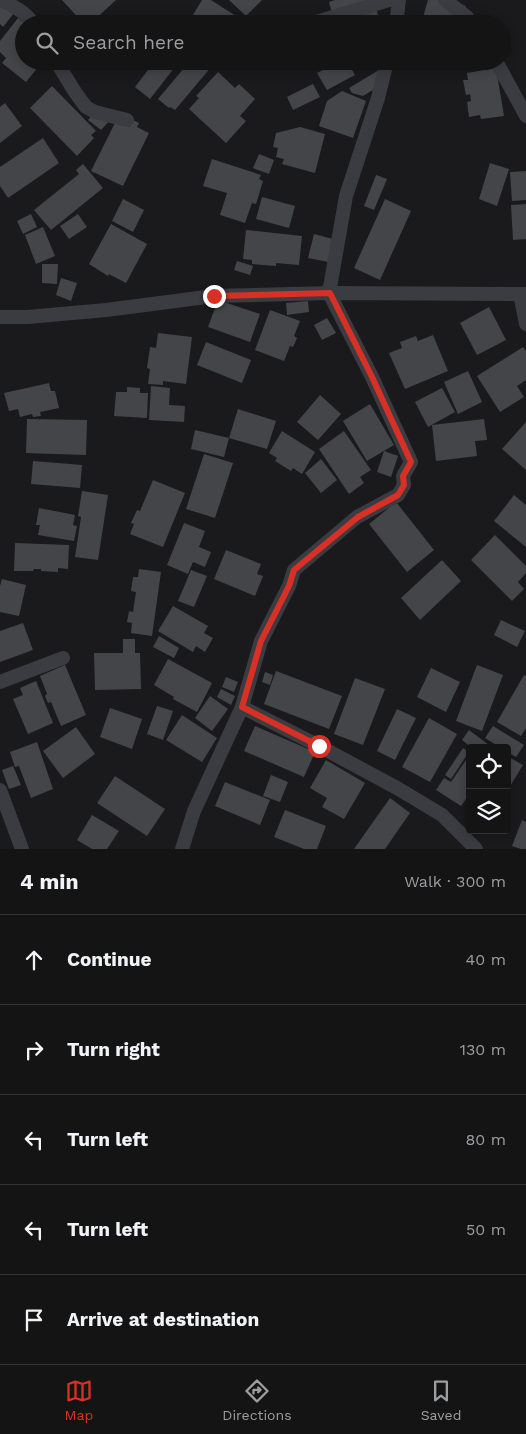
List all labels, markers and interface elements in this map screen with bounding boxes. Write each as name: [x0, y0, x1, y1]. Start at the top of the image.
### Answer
search box: [15, 15, 511, 70]
icon: search: [33, 29, 61, 57]
text: Search here: [73, 31, 184, 54]
route end: [203, 285, 226, 308]
route start: [308, 735, 331, 758]
map controls: [466, 744, 511, 834]
button: locate: [466, 744, 511, 789]
button: layers: [466, 789, 511, 834]
text: 4 min: [20, 869, 78, 894]
text: Walk · 300 m: [404, 872, 506, 891]
icon: ahead: [20, 946, 48, 974]
text: Continue: [67, 948, 151, 971]
text: 40 m: [466, 950, 506, 969]
icon: right: [20, 1036, 48, 1064]
text: Turn right: [67, 1038, 160, 1061]
text: 130 m: [460, 1040, 506, 1059]
icon: left: [20, 1126, 48, 1154]
text: Turn left: [67, 1128, 148, 1151]
text: 80 m: [465, 1130, 506, 1149]
icon: left: [20, 1216, 48, 1244]
text: Turn left: [67, 1218, 148, 1241]
text: 50 m: [466, 1220, 506, 1239]
icon: arrive: [20, 1306, 48, 1334]
text: Arrive at destination: [67, 1308, 259, 1331]
tab: Map: [65, 1377, 93, 1423]
tab: Directions: [222, 1377, 292, 1423]
tab: Saved: [421, 1377, 461, 1423]

